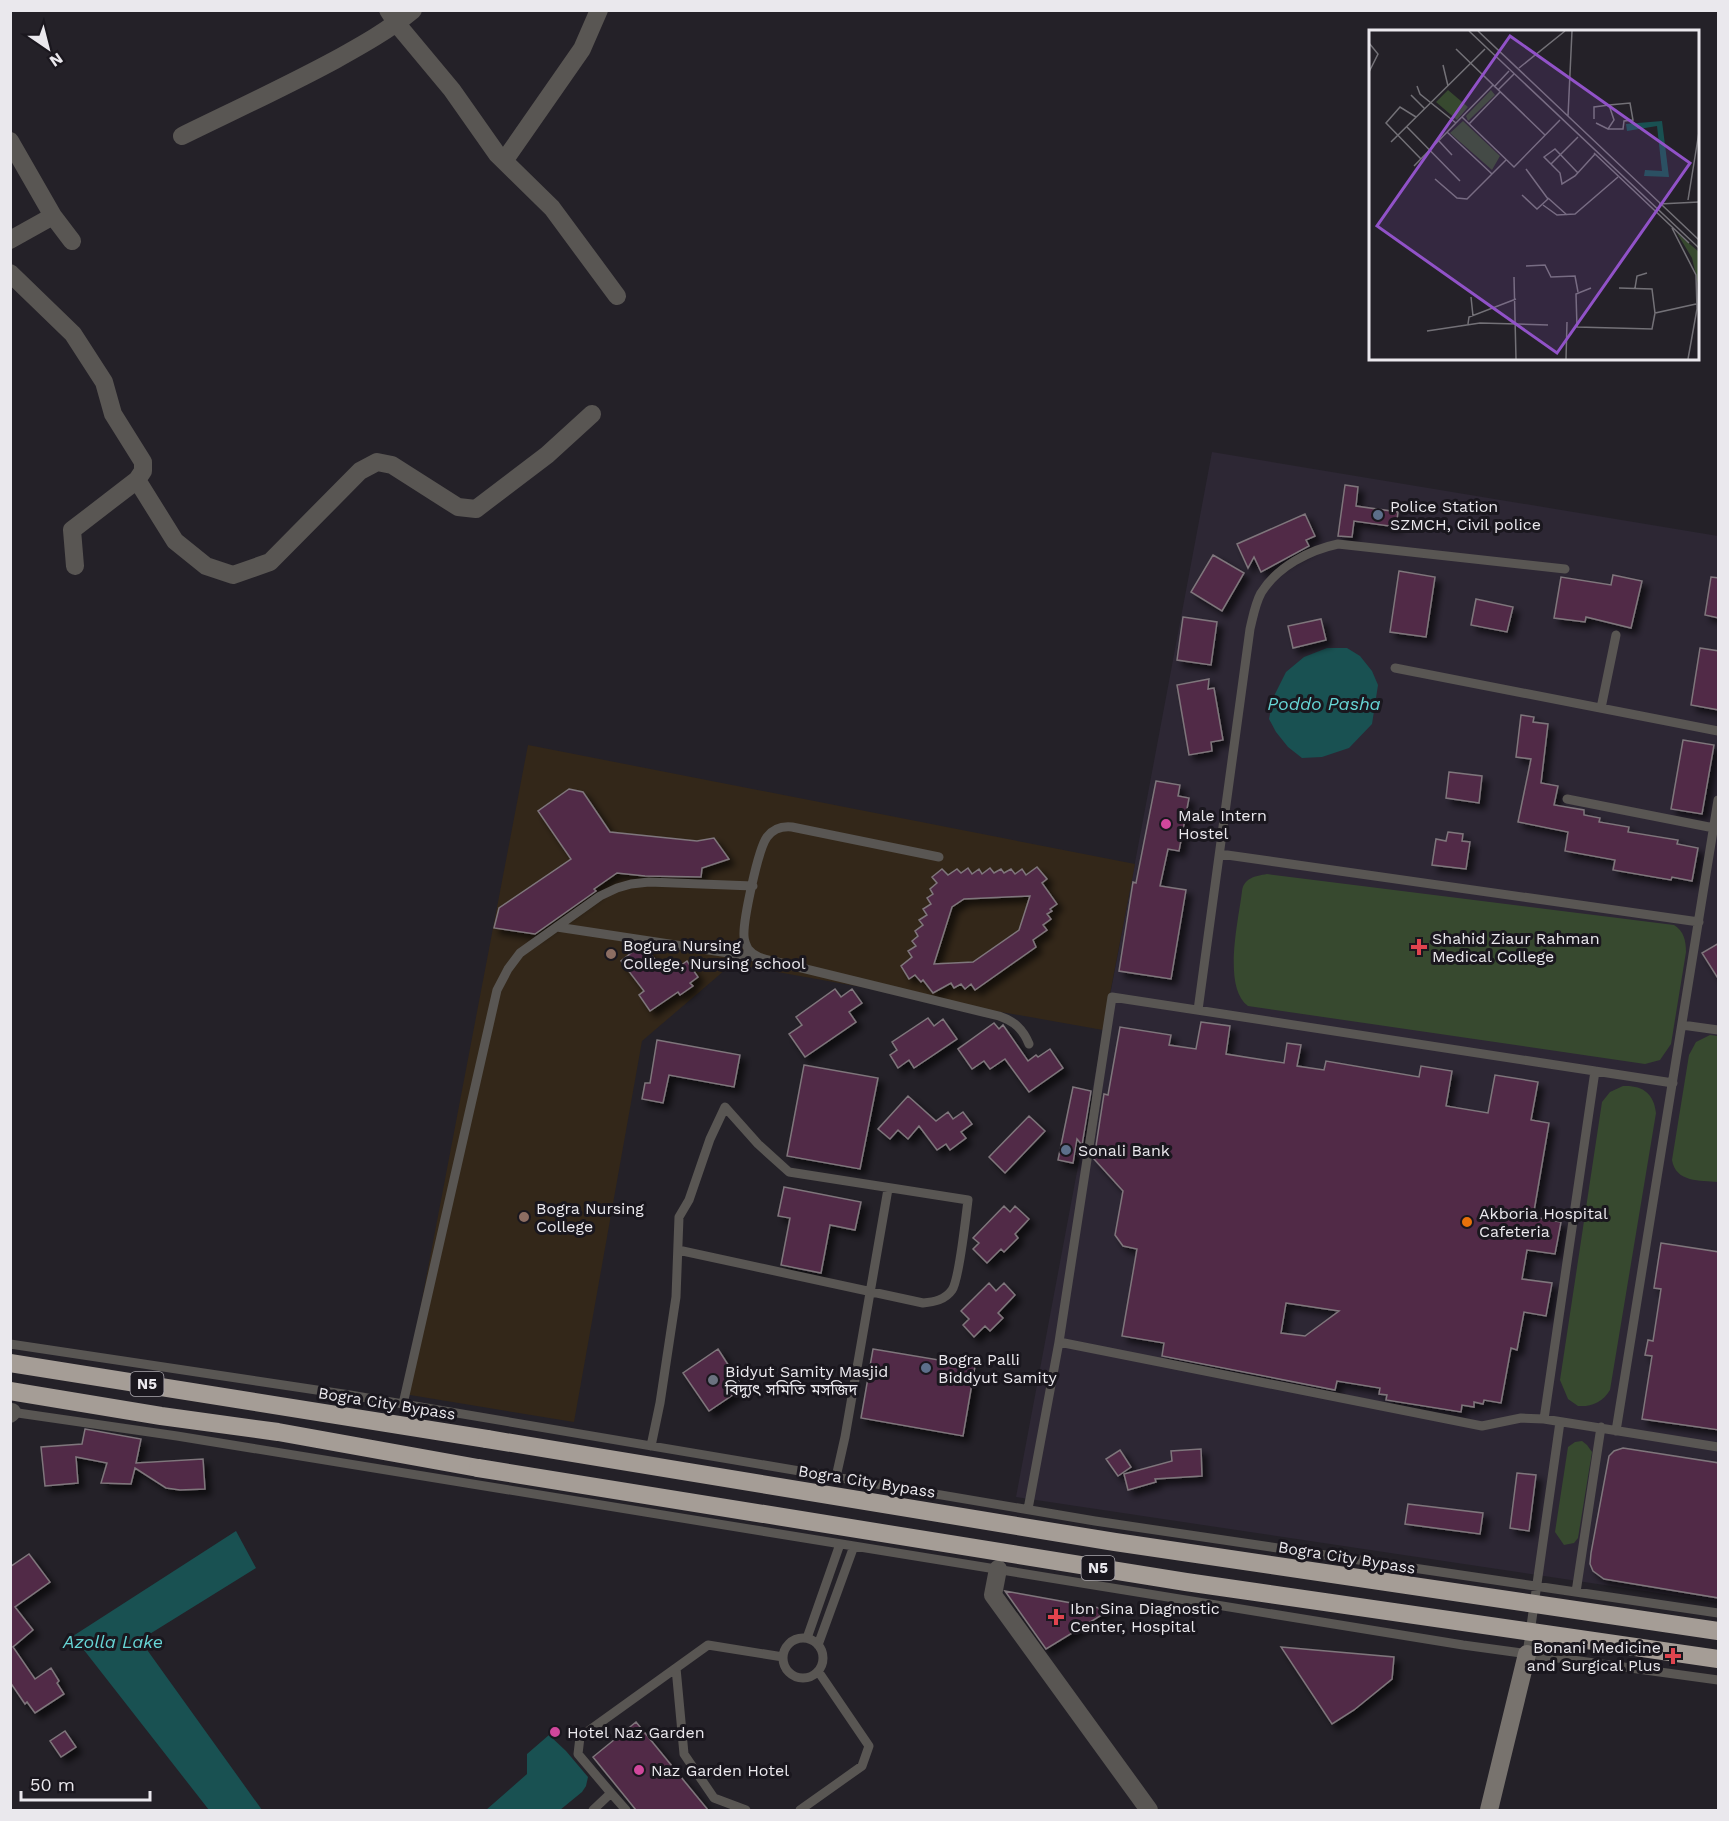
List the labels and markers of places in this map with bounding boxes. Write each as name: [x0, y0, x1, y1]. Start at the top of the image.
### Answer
place label: Police Station SZMCH, Civil police: [1390, 497, 1541, 534]
marker: Police Station SZMCH, Civil police: [1371, 508, 1385, 522]
place label: Male Intern Hostel: [1178, 806, 1267, 843]
marker: Male Intern Hostel: [1159, 817, 1173, 831]
place label: Shahid Ziaur Rahman Medical College: [1432, 929, 1600, 966]
place label: Bogura Nursing College, Nursing school: [623, 936, 806, 973]
marker: Shahid Ziaur Rahman Medical College: [1410, 938, 1428, 956]
marker: Bogura Nursing College, Nursing school: [604, 947, 618, 961]
place label: Sonali Bank: [1078, 1141, 1170, 1160]
marker: Sonali Bank: [1059, 1143, 1073, 1157]
place label: Bogra Nursing College: [536, 1199, 644, 1236]
place label: Akboria Hospital Cafeteria: [1479, 1204, 1608, 1241]
marker: Bogra Nursing College: [517, 1210, 531, 1224]
marker: Akboria Hospital Cafeteria: [1460, 1215, 1474, 1229]
place label: Bogra Palli Biddyut Samity: [938, 1350, 1057, 1387]
marker: Bogra Palli Biddyut Samity: [919, 1361, 933, 1375]
place label: Bidyut Samity Masjid বিদ্যুৎ সমিতি মসজিদ: [724, 1362, 888, 1399]
marker: Bidyut Samity Masjid বিদ্যুৎ সমিতি মসজিদ: [706, 1373, 720, 1387]
place label: Ibn Sina Diagnostic Center, Hospital: [1070, 1599, 1220, 1636]
marker: Ibn Sina Diagnostic Center, Hospital: [1047, 1608, 1065, 1626]
place label: Bonani Medicine and Surgical Plus: [1527, 1638, 1661, 1675]
marker: Bonani Medicine and Surgical Plus: [1666, 1649, 1680, 1663]
place label: Hotel Naz Garden: [567, 1723, 705, 1742]
marker: Hotel Naz Garden: [548, 1725, 562, 1739]
place label: Naz Garden Hotel: [651, 1761, 789, 1780]
marker: Naz Garden Hotel: [632, 1763, 646, 1777]

